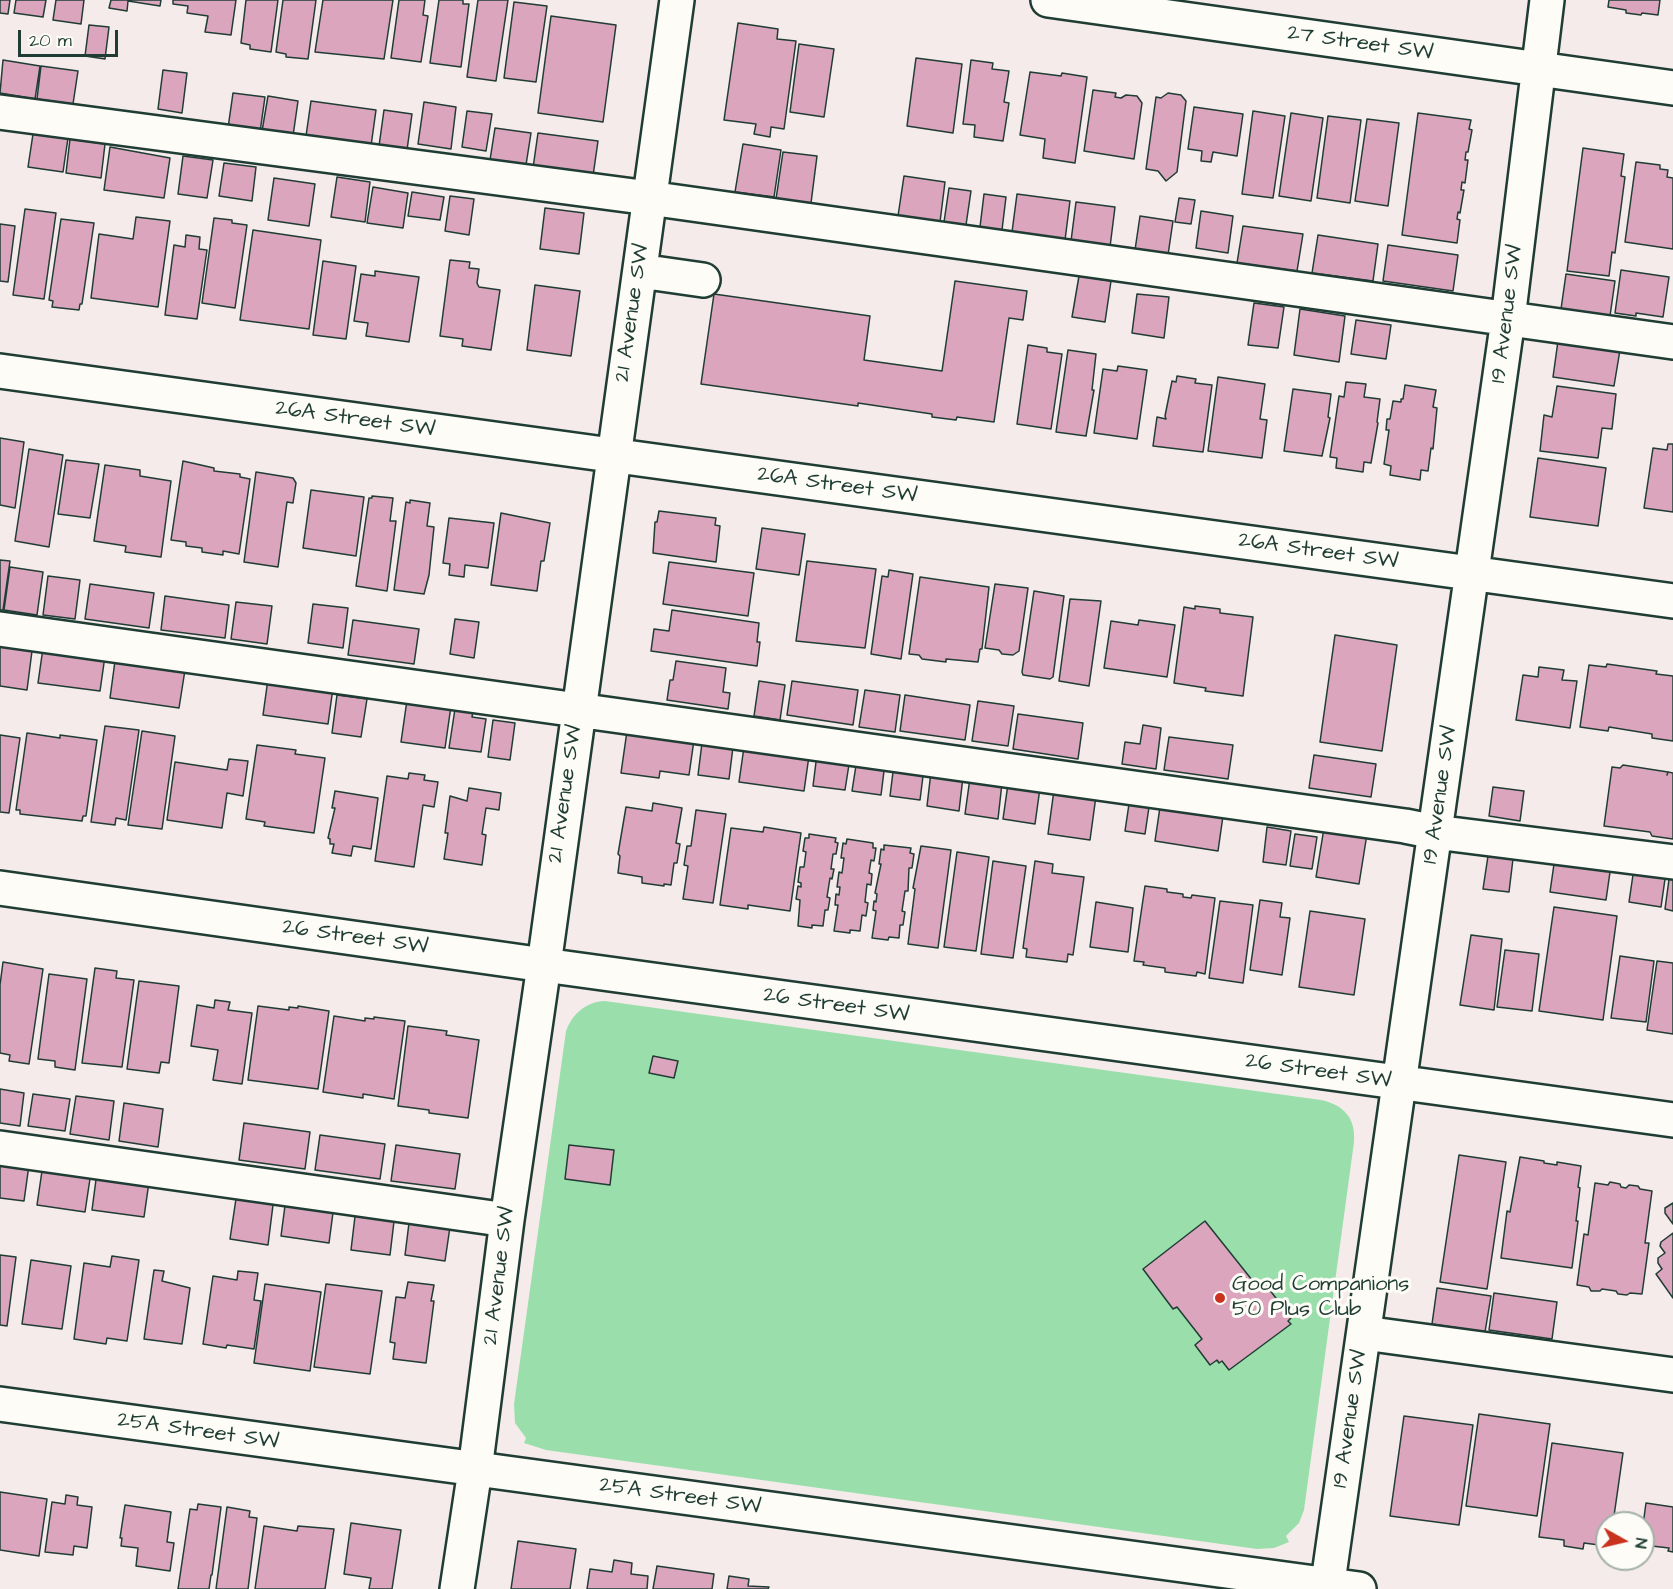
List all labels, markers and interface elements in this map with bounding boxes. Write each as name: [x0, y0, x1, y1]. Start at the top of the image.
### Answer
scale bar: [21, 18, 122, 56]
street label: 27 Street SW: [1286, 21, 1434, 67]
text: 20 m: [29, 28, 72, 53]
street label: 21 Avenue SW: [610, 242, 656, 384]
street label: 19 Avenue SW: [1486, 243, 1530, 385]
street label: 26A Street SW: [274, 396, 436, 444]
street label: 26A Street SW: [756, 462, 918, 510]
street label: 26A Street SW: [1237, 528, 1399, 576]
street label: 21 Avenue SW: [543, 723, 589, 865]
street label: 19 Avenue SW: [1418, 724, 1464, 866]
street label: 26 Street SW: [281, 915, 429, 961]
street label: 26 Street SW: [762, 983, 910, 1029]
street label: 26 Street SW: [1244, 1049, 1392, 1095]
street label: 21 Avenue SW: [478, 1205, 522, 1347]
place label: Good Companions 50 Plus Club: [1232, 1272, 1409, 1324]
marker: Good Companions 50 Plus Club: [1213, 1291, 1227, 1305]
street label: 19 Avenue SW: [1328, 1348, 1374, 1490]
street label: 25A Street SW: [116, 1408, 280, 1456]
street label: 25A Street SW: [598, 1473, 762, 1521]
north arrow: [1595, 1511, 1655, 1571]
text: N: [1629, 1537, 1652, 1550]

